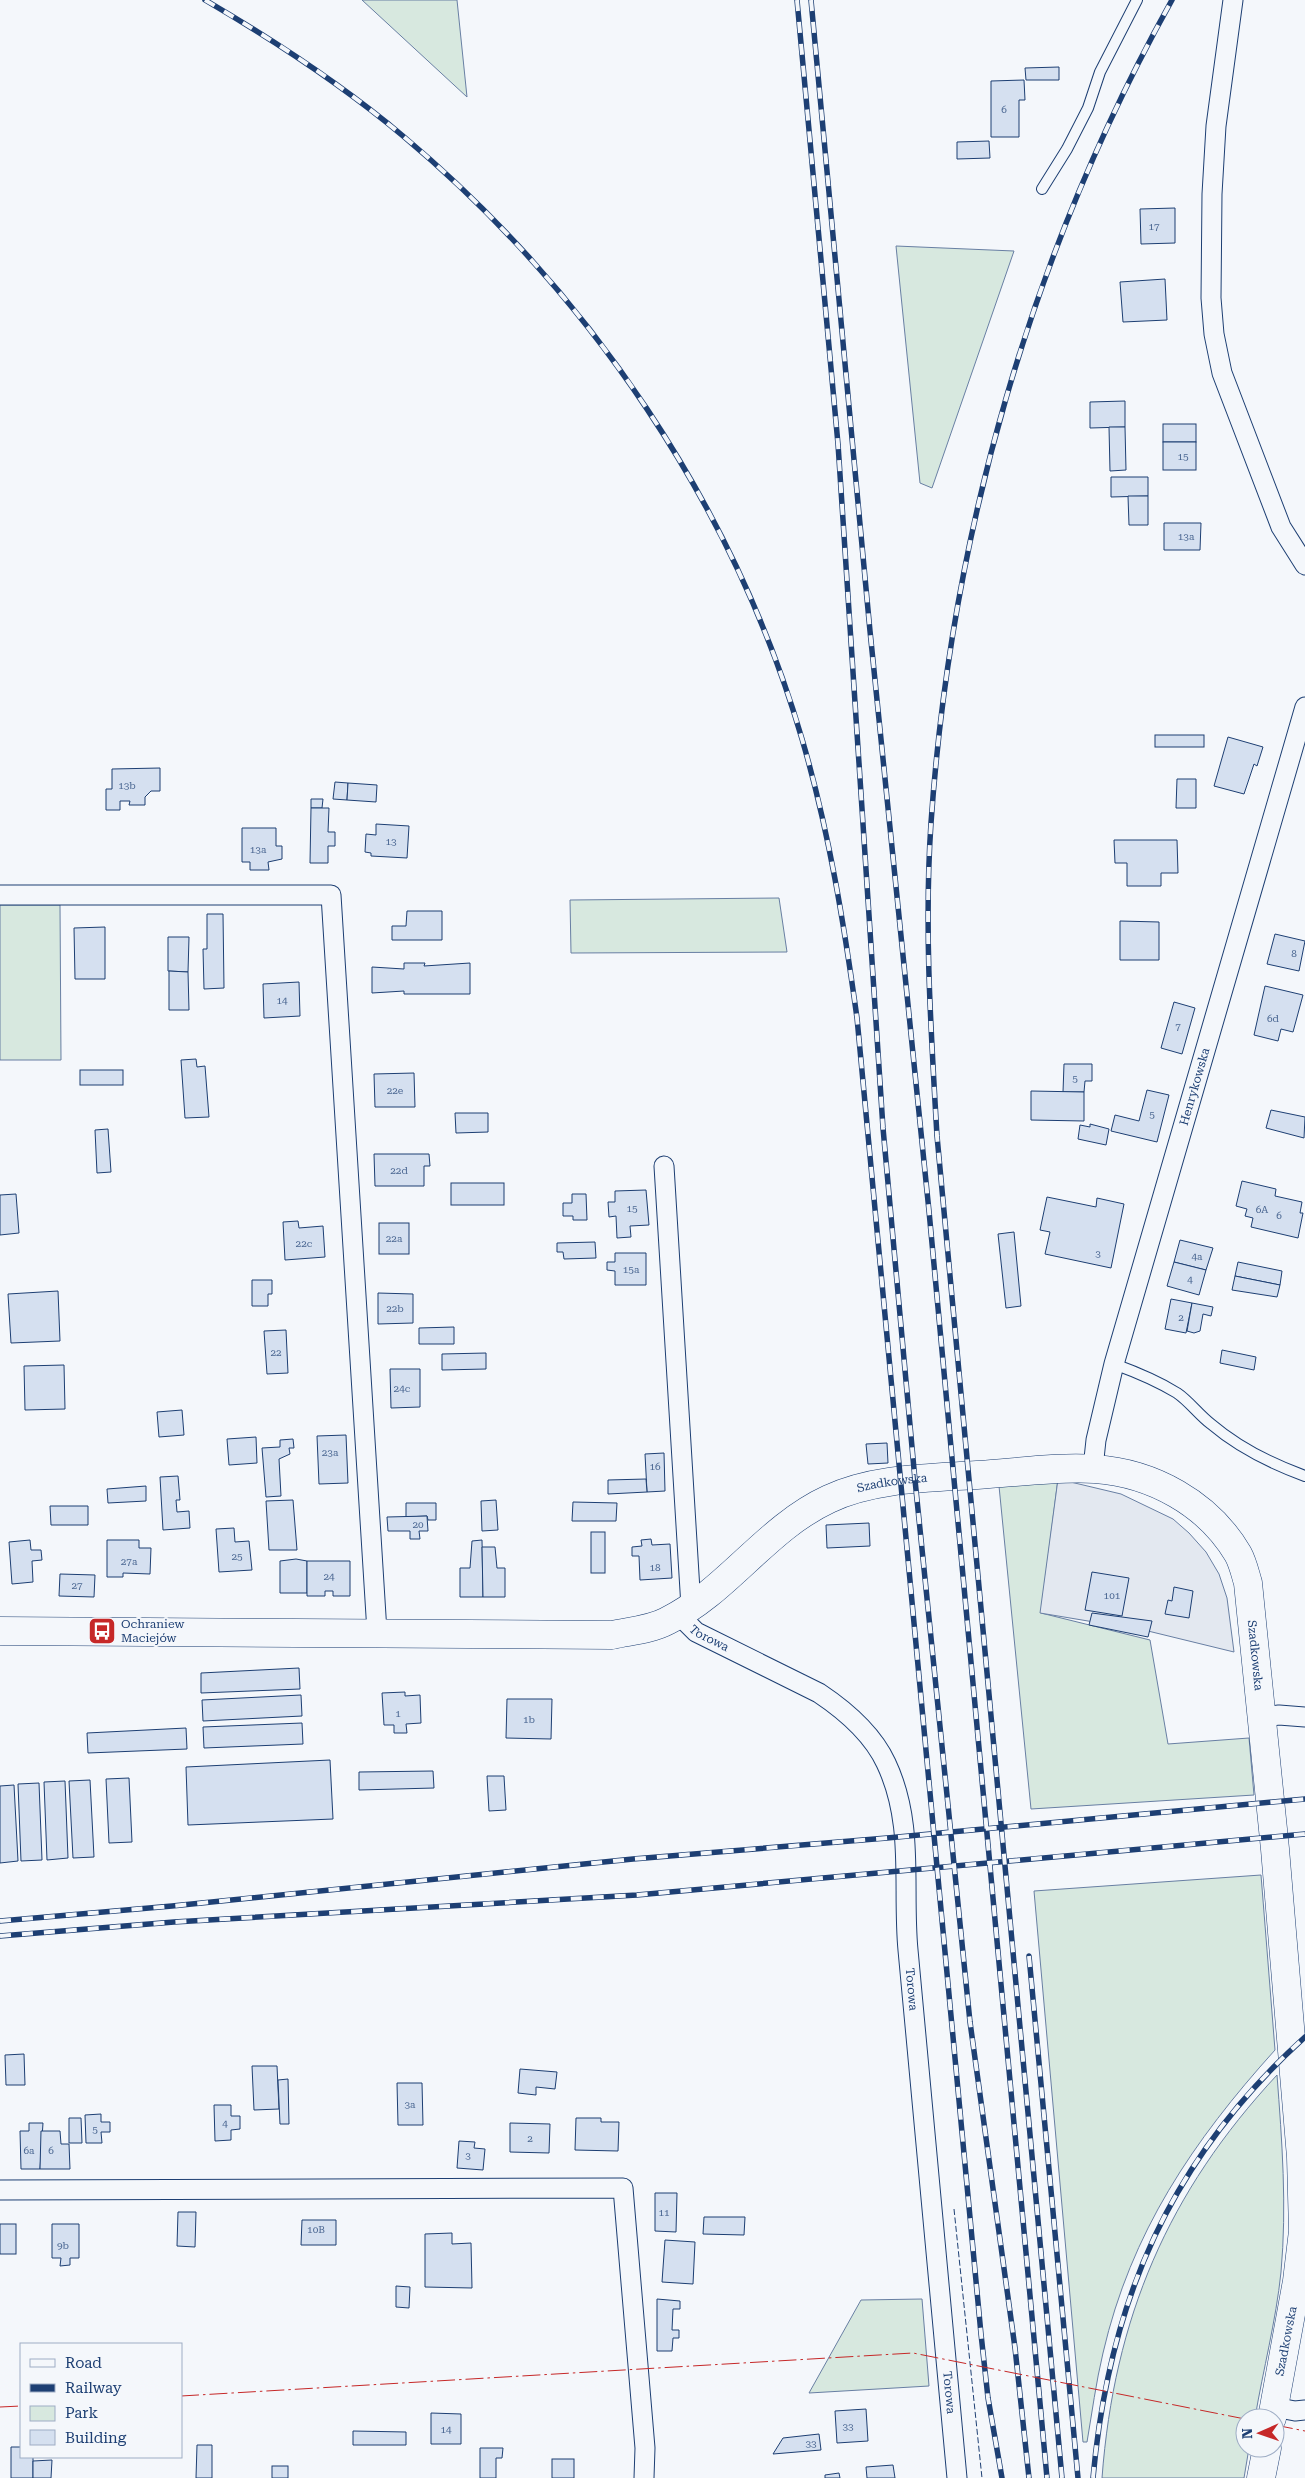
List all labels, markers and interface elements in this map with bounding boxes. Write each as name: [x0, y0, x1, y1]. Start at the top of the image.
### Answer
house number: 6: [1001, 104, 1007, 115]
house number: 17: [1148, 221, 1160, 232]
house number: 15: [1177, 451, 1189, 462]
house number: 13a: [1178, 531, 1195, 542]
house number: 13b: [118, 780, 136, 791]
house number: 13: [385, 836, 397, 847]
house number: 13a: [250, 844, 267, 855]
house number: 8: [1291, 948, 1297, 959]
house number: 14: [276, 995, 288, 1006]
house number: 6d: [1267, 1013, 1280, 1024]
house number: 7: [1175, 1021, 1181, 1032]
street label: Henrykowska: [1177, 1046, 1213, 1127]
house number: 5: [1072, 1073, 1078, 1084]
house number: 22e: [387, 1085, 404, 1096]
house number: 5: [1149, 1109, 1155, 1120]
house number: 22d: [390, 1165, 408, 1176]
house number: 15: [626, 1203, 638, 1214]
house number: 6A: [1256, 1204, 1268, 1215]
house number: 6: [1276, 1210, 1282, 1221]
house number: 22a: [386, 1233, 403, 1244]
house number: 22c: [296, 1238, 313, 1249]
house number: 3: [1095, 1248, 1101, 1259]
house number: 4a: [1191, 1251, 1203, 1262]
house number: 15a: [623, 1264, 640, 1275]
house number: 4: [1187, 1274, 1193, 1285]
house number: 22b: [386, 1303, 404, 1314]
house number: 2: [1178, 1312, 1184, 1323]
house number: 22: [270, 1347, 282, 1358]
house number: 24c: [394, 1383, 411, 1394]
house number: 23a: [322, 1447, 339, 1458]
house number: 16: [649, 1461, 661, 1472]
street label: Szadkowska: [855, 1471, 928, 1495]
house number: 20: [412, 1519, 424, 1530]
house number: 25: [231, 1551, 243, 1562]
house number: 27a: [121, 1556, 138, 1567]
house number: 18: [649, 1562, 661, 1573]
house number: 24: [323, 1571, 335, 1582]
house number: 27: [71, 1580, 83, 1591]
house number: 101: [1104, 1590, 1121, 1601]
bus stop icon: Ochraniew Maciejów: [87, 1616, 117, 1646]
place label: Ochraniew Maciejów: [121, 1617, 184, 1645]
street label: Szadkowska: [1245, 1619, 1266, 1692]
street label: Torowa: [686, 1622, 732, 1654]
house number: 1: [395, 1708, 401, 1719]
house number: 1b: [523, 1714, 535, 1725]
street label: Torowa: [903, 1967, 921, 2012]
house number: 3a: [404, 2099, 416, 2110]
house number: 4: [222, 2118, 228, 2129]
house number: 5: [92, 2124, 98, 2135]
house number: 2: [527, 2133, 533, 2144]
house number: 6a: [23, 2145, 35, 2156]
house number: 6: [48, 2145, 54, 2156]
house number: 3: [465, 2150, 471, 2161]
house number: 11: [658, 2207, 670, 2218]
house number: 10B: [307, 2224, 325, 2235]
house number: 9b: [57, 2240, 69, 2251]
street label: Szadkowska: [1272, 2304, 1300, 2377]
legend: [20, 2343, 182, 2458]
text: Road: [65, 2354, 102, 2372]
street label: Torowa: [940, 2370, 958, 2415]
text: Railway: [65, 2379, 122, 2397]
text: Park: [65, 2404, 99, 2422]
north arrow: [1235, 2408, 1285, 2458]
house number: 33: [842, 2421, 854, 2432]
house number: 14: [440, 2424, 452, 2435]
text: N: [1239, 2428, 1255, 2439]
text: Building: [65, 2429, 127, 2447]
house number: 33: [805, 2438, 817, 2449]

